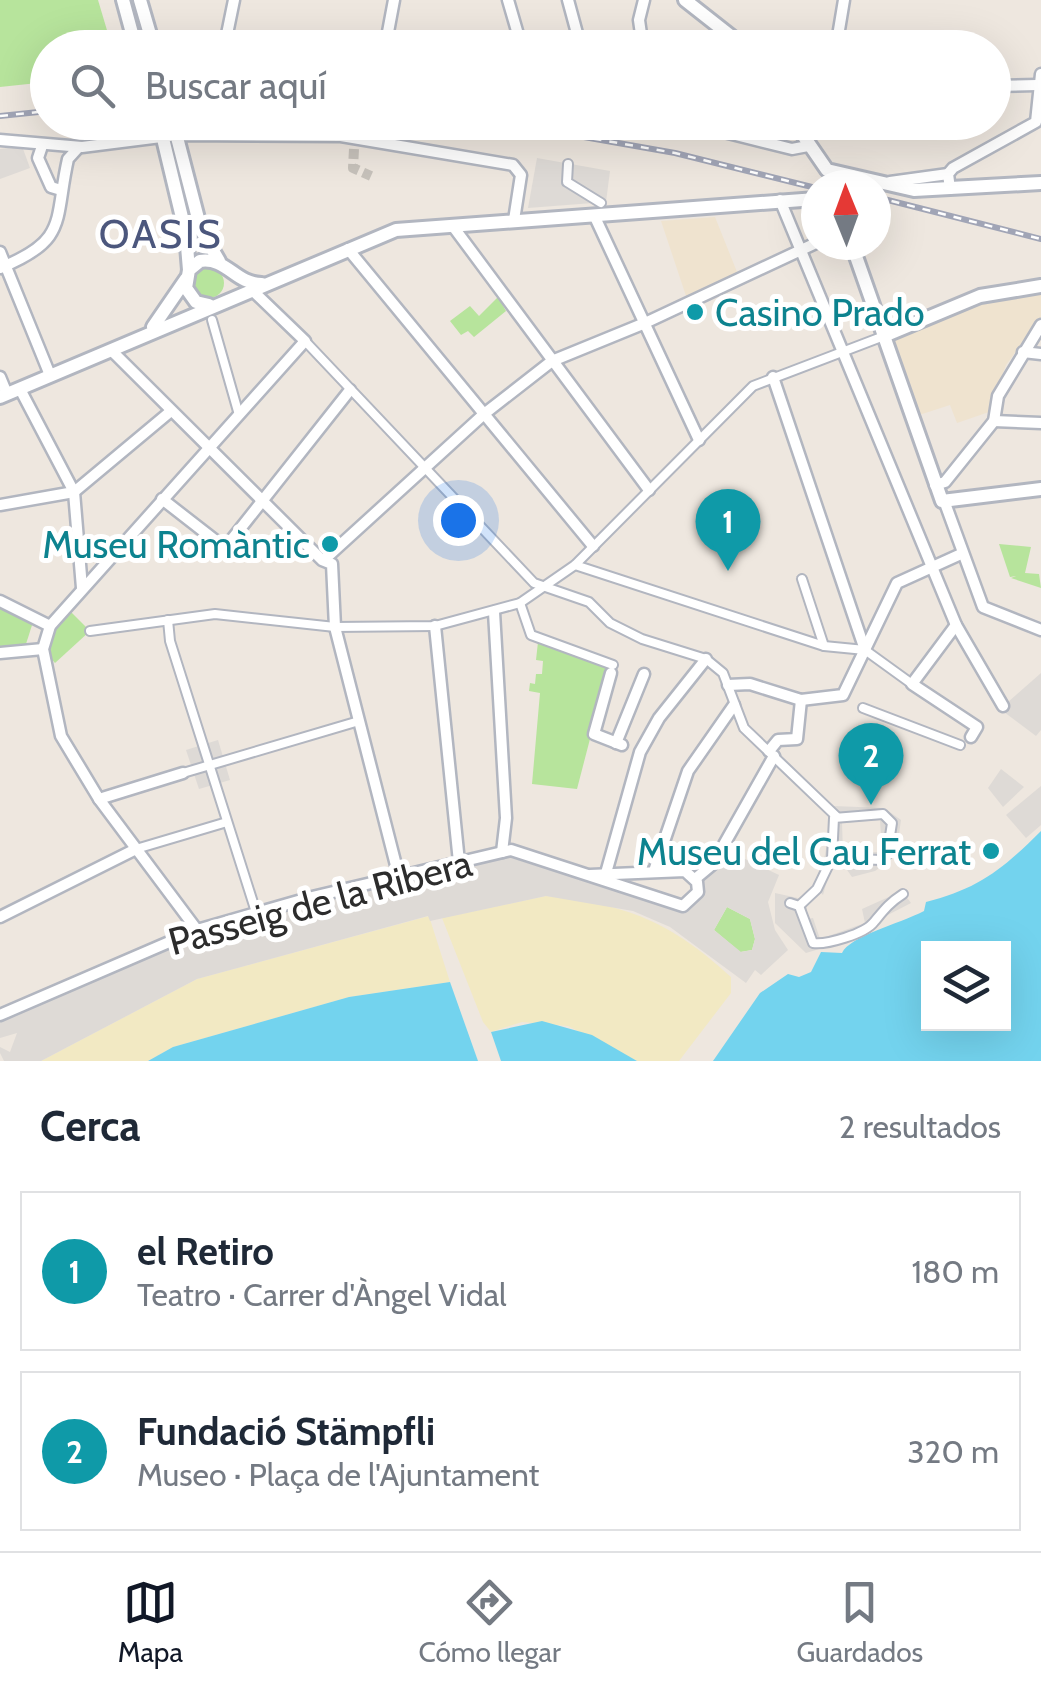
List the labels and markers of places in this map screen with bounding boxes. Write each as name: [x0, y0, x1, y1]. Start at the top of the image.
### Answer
place label: Casino Prado: [715, 289, 925, 336]
marker: Casino Prado: [684, 301, 706, 323]
pin: 1: [696, 488, 760, 571]
place label: Museu Romàntic: [42, 521, 310, 568]
marker: Museu Romàntic: [319, 533, 341, 555]
pin: 2: [838, 722, 904, 805]
place label: Museu del Cau Ferrat: [637, 828, 971, 875]
marker: Museu del Cau Ferrat: [980, 840, 1002, 862]

